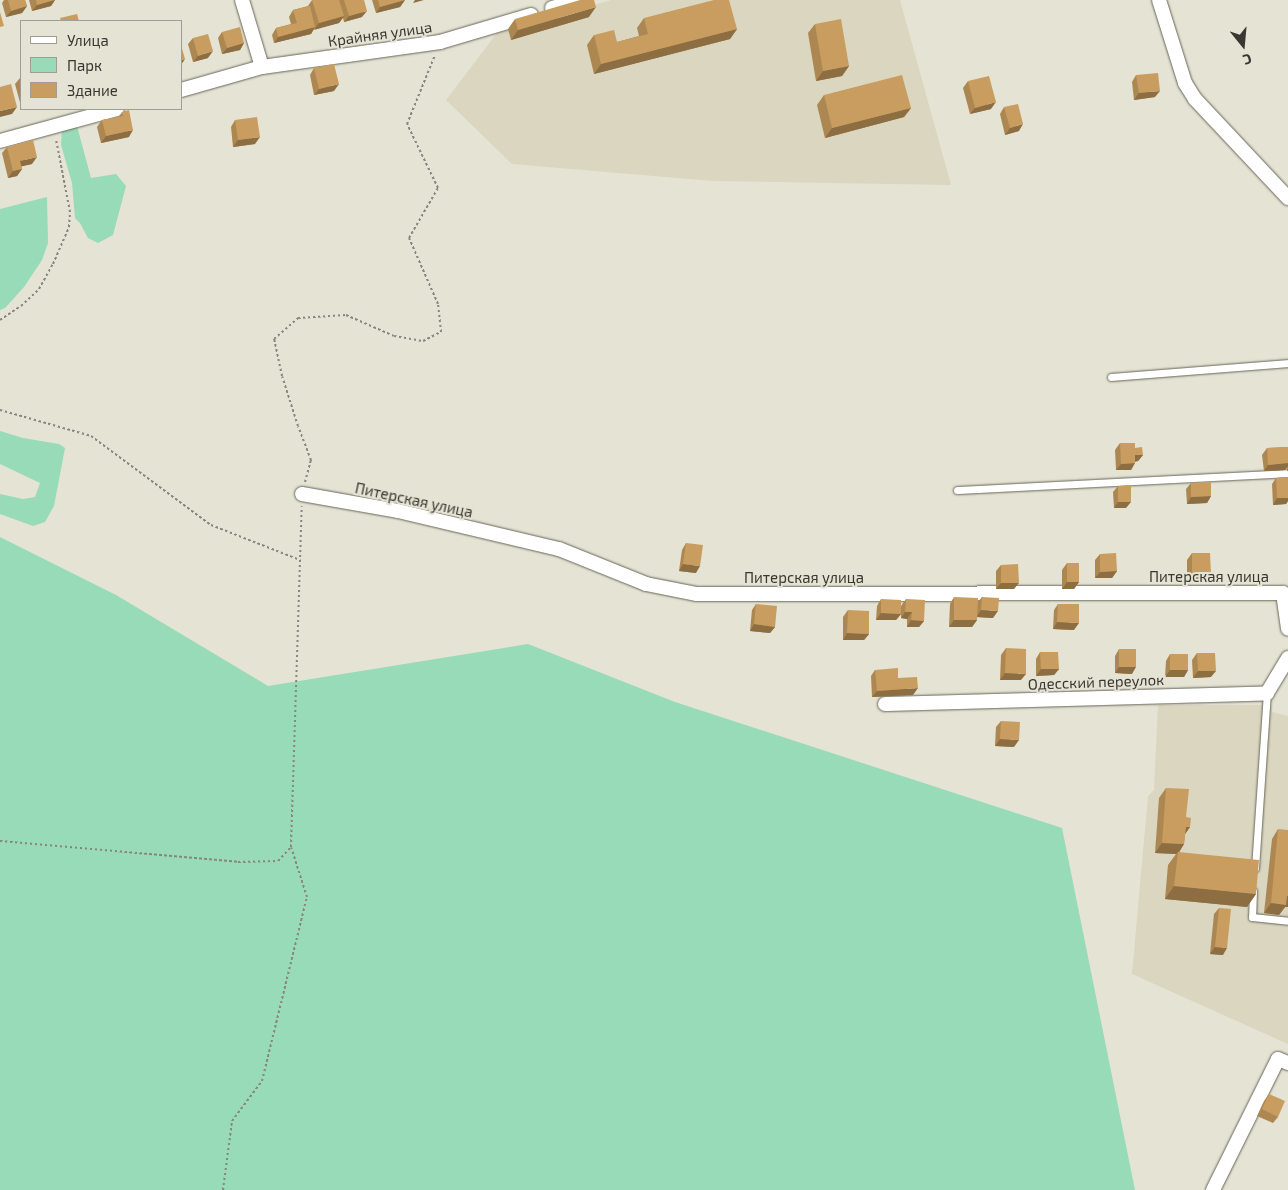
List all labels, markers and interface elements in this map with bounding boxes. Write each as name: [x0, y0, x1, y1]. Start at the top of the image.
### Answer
street label: Крайняя улица: [327, 18, 433, 50]
legend: [20, 20, 182, 110]
north arrow: [1218, 20, 1268, 70]
text: Улица: [67, 31, 109, 49]
text: С: [1241, 50, 1254, 69]
text: Парк: [67, 56, 102, 74]
text: Здание: [67, 81, 118, 99]
street label: Питерская улица: [353, 479, 475, 521]
street label: Питерская улица: [1149, 568, 1269, 586]
street label: Питерская улица: [744, 569, 864, 587]
street label: Одесский переулок: [1028, 671, 1164, 693]

